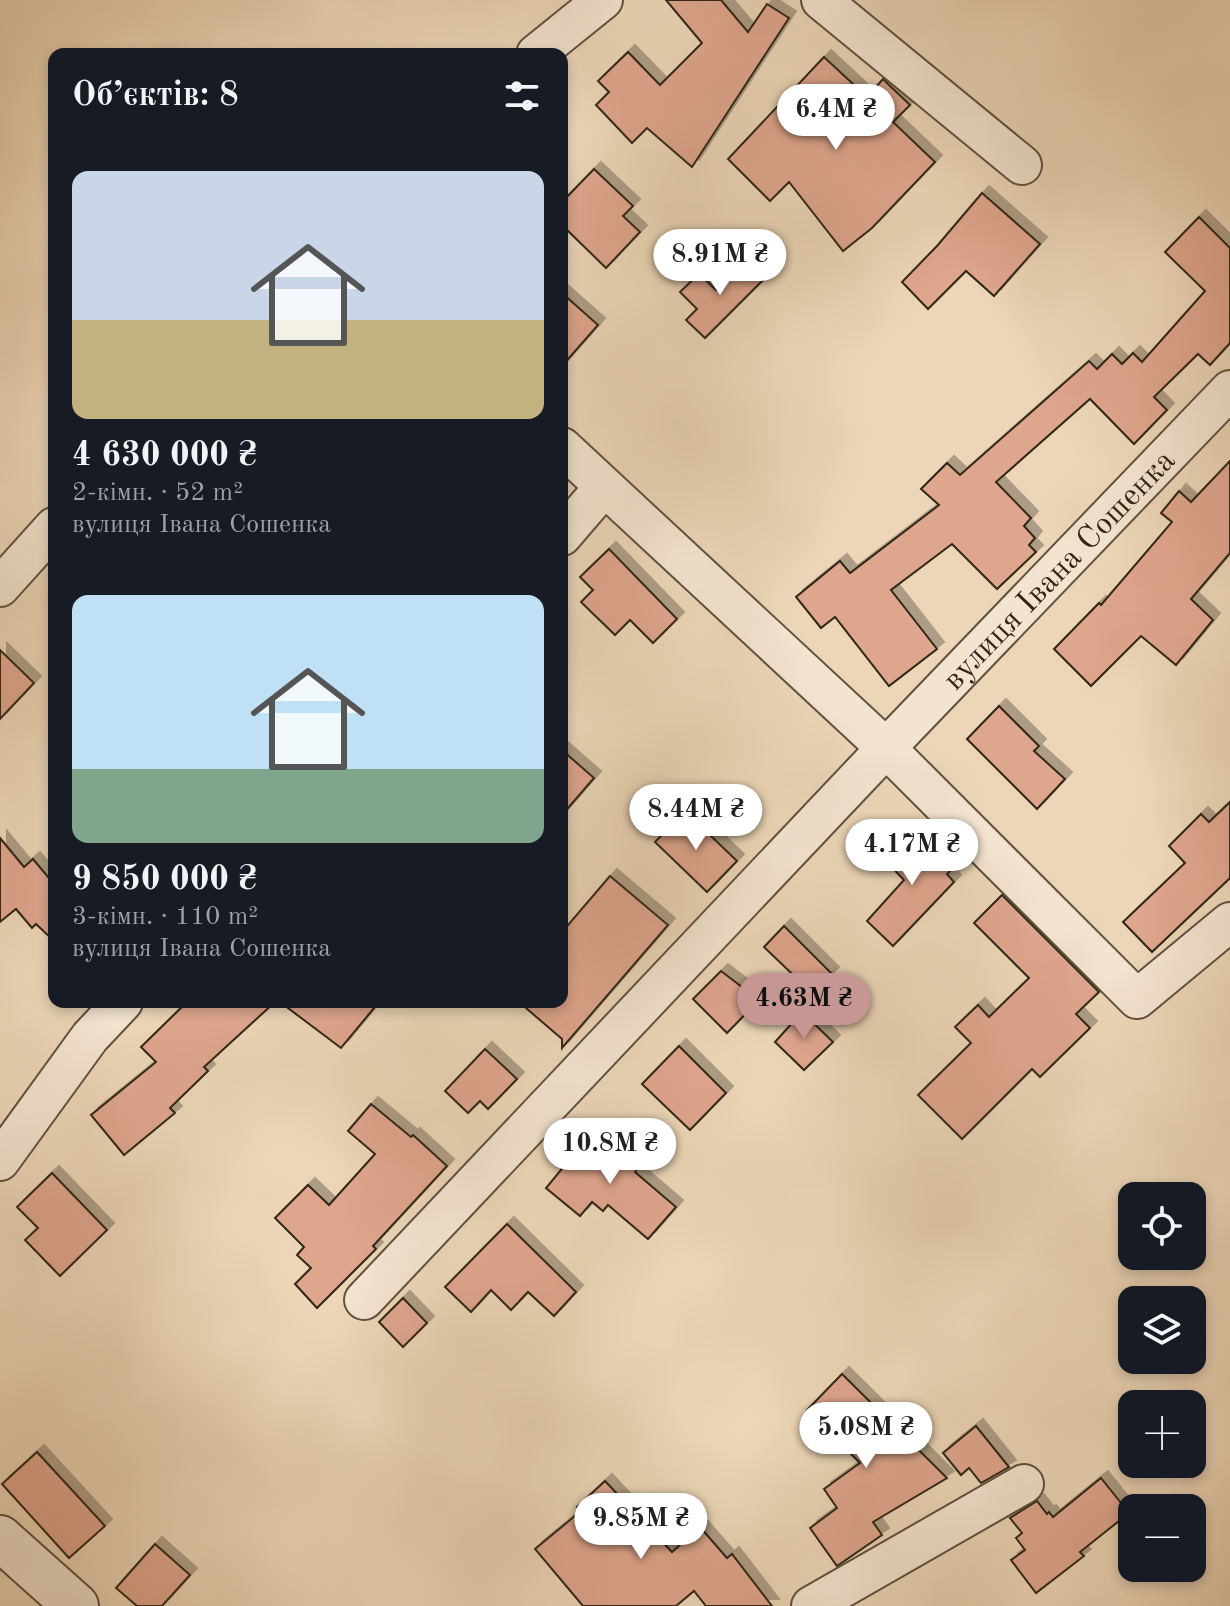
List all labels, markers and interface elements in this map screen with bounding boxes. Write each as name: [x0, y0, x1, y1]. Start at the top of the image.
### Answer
icon: filters: [500, 74, 544, 118]
text: Об’єктів: 8: [72, 79, 239, 113]
pin: 6.4M ₴: [771, 84, 901, 152]
text: 6.4M ₴: [795, 97, 877, 123]
icon: home: [236, 223, 380, 367]
pin: 8.91M ₴: [646, 229, 794, 297]
text: 8.91M ₴: [671, 242, 769, 268]
text: 4 630 000 ₴: [72, 439, 257, 473]
street label: вулиця Івана Сошенка: [938, 445, 1182, 697]
text: 2-кімн. · 52 m²: [72, 480, 243, 506]
text: вулиця Івана Сошенка: [72, 512, 331, 538]
icon: home: [236, 647, 380, 791]
pin: 8.44M ₴: [622, 784, 770, 852]
text: 8.44M ₴: [647, 797, 745, 823]
pin: 4.17M ₴: [838, 819, 986, 887]
text: 4.17M ₴: [863, 832, 961, 858]
text: 9 850 000 ₴: [72, 863, 257, 897]
text: 3-кімн. · 110 m²: [72, 904, 258, 930]
text: вулиця Івана Сошенка: [72, 936, 331, 962]
pin: 4.63M ₴: [730, 973, 878, 1041]
text: 4.63M ₴: [755, 986, 853, 1012]
pin: 10.8M ₴: [536, 1118, 684, 1186]
text: 10.8M ₴: [561, 1131, 659, 1157]
map controls: [1118, 1182, 1206, 1582]
button: locate: [1118, 1182, 1206, 1270]
button: layers: [1118, 1286, 1206, 1374]
button: +: [1118, 1390, 1206, 1478]
pin: 5.08M ₴: [792, 1402, 940, 1470]
text: 5.08M ₴: [817, 1415, 915, 1441]
pin: 9.85M ₴: [567, 1493, 715, 1561]
button: −: [1118, 1494, 1206, 1582]
text: 9.85M ₴: [592, 1506, 690, 1532]

